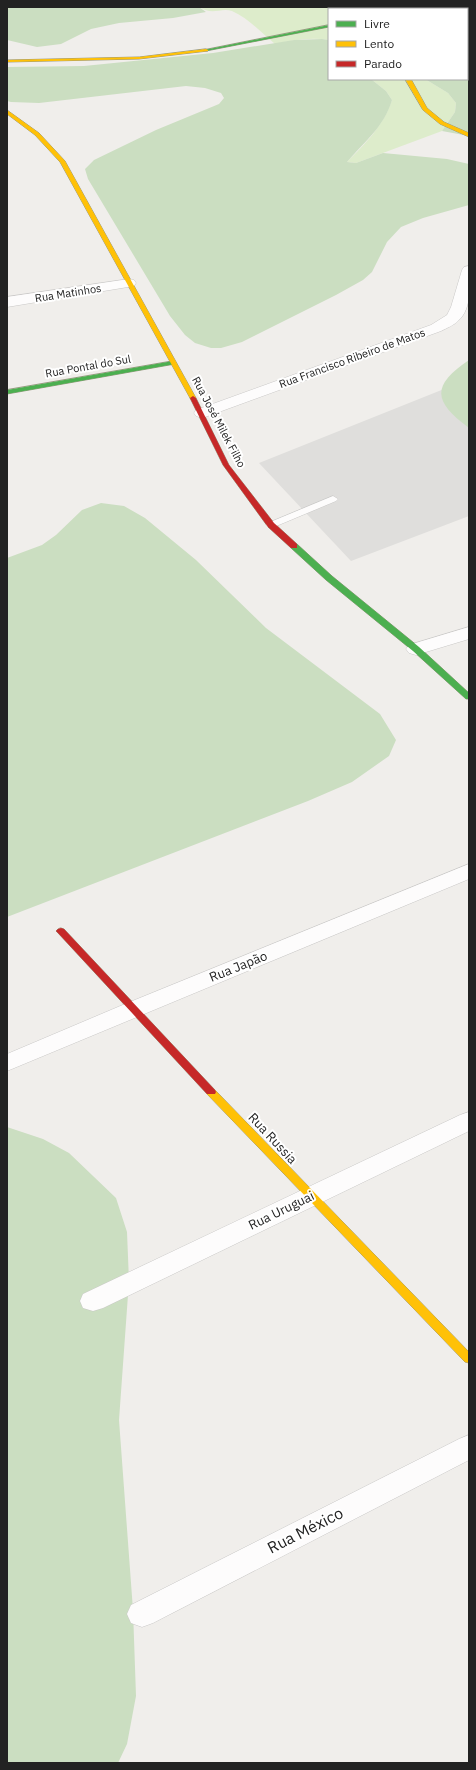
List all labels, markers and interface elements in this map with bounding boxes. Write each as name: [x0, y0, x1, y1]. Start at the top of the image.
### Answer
legend: [328, 8, 468, 80]
text: Livre: [364, 16, 390, 31]
text: Lento: [364, 36, 394, 51]
text: Parado: [364, 56, 402, 71]
street label: Rua Matinhos: [34, 281, 102, 305]
street label: Rua Francisco Ribeiro de Matos: [277, 325, 427, 391]
street label: Rua Pontal do Sul: [44, 352, 132, 380]
street label: Rua José Milek Filho: [189, 374, 249, 470]
street label: Rua Japão: [207, 947, 270, 986]
street label: Rua Russia: [245, 1109, 301, 1168]
street label: Rua Uruguai: [246, 1187, 317, 1234]
street label: Rua México: [264, 1502, 346, 1558]

